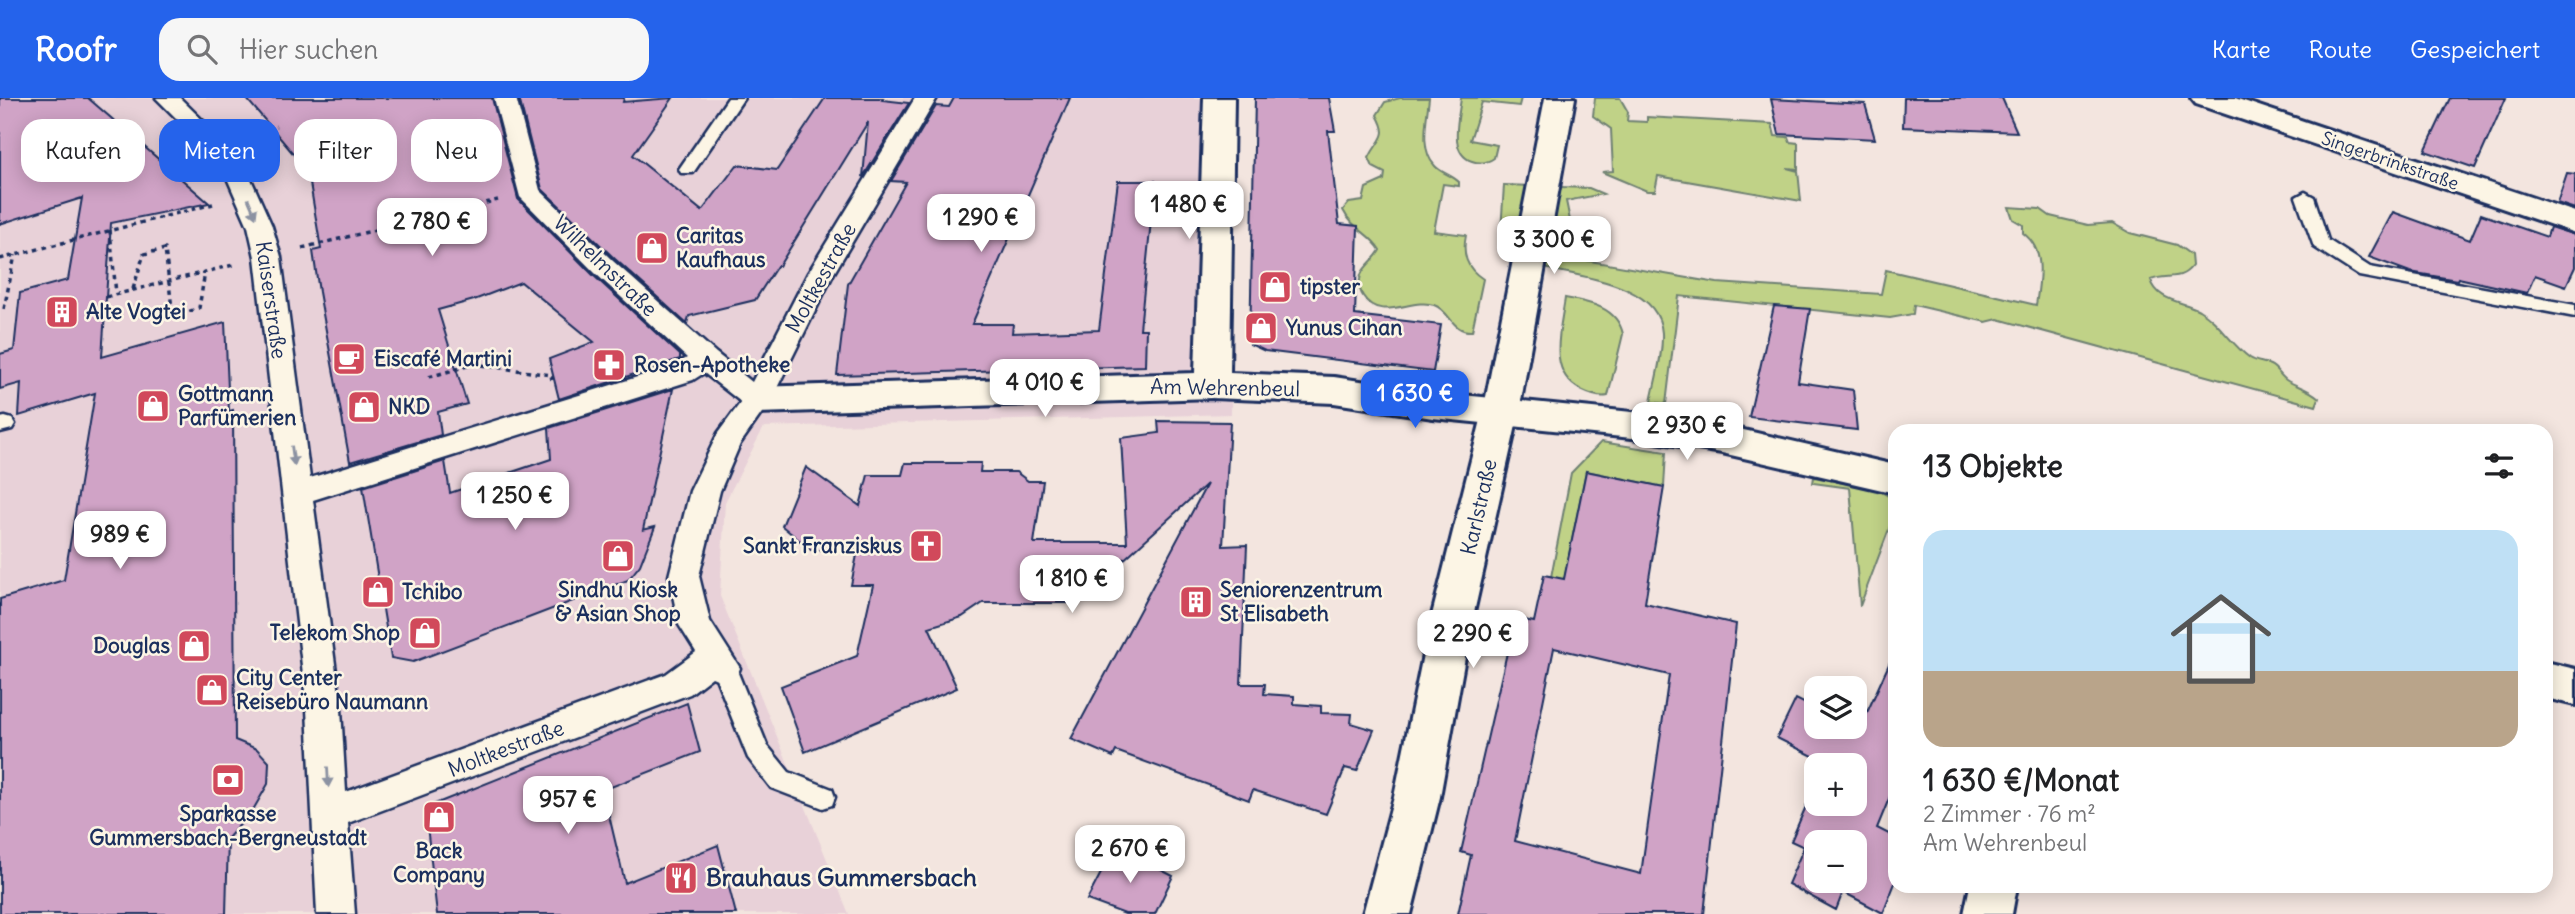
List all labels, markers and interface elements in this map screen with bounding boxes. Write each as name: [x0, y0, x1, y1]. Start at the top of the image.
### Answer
search box: [159, 18, 649, 81]
text: Roofr: [35, 28, 117, 70]
icon: search: [183, 30, 221, 68]
text: Hier suchen: [239, 33, 378, 66]
text: Karte: [2212, 34, 2271, 64]
text: Route: [2309, 34, 2372, 64]
text: Gespeichert: [2410, 34, 2540, 64]
chip: Kaufen: [21, 119, 145, 182]
chip: Mieten: [159, 119, 280, 182]
chip: Filter: [294, 119, 397, 182]
chip: Neu: [411, 119, 502, 182]
street label: Singerbrinkstraße: [2319, 126, 2462, 195]
pin: 1 480 €: [1124, 181, 1254, 241]
text: 1 480 €: [1151, 189, 1227, 218]
pin: 1 290 €: [916, 194, 1046, 254]
one-way arrow: [246, 198, 258, 218]
pin: 2 780 €: [367, 198, 497, 258]
text: 1 290 €: [943, 202, 1019, 231]
text: 2 780 €: [393, 206, 471, 235]
street label: Wilhelmstraße: [547, 209, 663, 322]
pin: 3 300 €: [1489, 216, 1619, 276]
street label: Moltkestraße: [779, 218, 862, 338]
place label: Caritas Kaufhaus: [676, 222, 766, 273]
text: 3 300 €: [1513, 224, 1595, 253]
shop icon: Caritas Kaufhaus: [633, 229, 671, 267]
street label: Kaiserstraße: [250, 239, 293, 361]
shop icon: tipster: [1256, 268, 1294, 306]
place label: tipster: [1300, 273, 1360, 300]
building icon: Alte Vogtei: [43, 293, 81, 331]
place label: Alte Vogtei: [86, 298, 186, 325]
shop icon: Yunus Cihan: [1242, 309, 1280, 347]
place label: Yunus Cihan: [1285, 314, 1402, 341]
cafe icon: Eiscafé Martini: [330, 340, 368, 378]
place label: Eiscafé Martini: [374, 345, 512, 372]
pharmacy icon: Rosen-Apotheke: [590, 346, 628, 384]
place label: Rosen-Apotheke: [634, 351, 790, 378]
pin: 4 010 €: [980, 360, 1110, 419]
text: 4 010 €: [1006, 367, 1084, 396]
pin: 1 630 €: [1350, 370, 1480, 430]
street label: Am Wehrenbeul: [1150, 373, 1300, 402]
text: 1 630 €: [1377, 378, 1453, 407]
place label: Gottmann Parfümerien: [178, 380, 296, 431]
shop icon: Gottmann Parfümerien: [134, 387, 172, 425]
shop icon: NKD: [345, 388, 383, 426]
place label: NKD: [388, 393, 430, 420]
pin: 2 930 €: [1622, 402, 1752, 462]
text: 2 930 €: [1647, 410, 1727, 439]
one-way arrow: [288, 445, 299, 467]
text: 13 Objekte: [1923, 447, 2063, 485]
icon: filters: [2480, 447, 2518, 485]
street label: Karlstraße: [1454, 456, 1503, 558]
pin: 1 250 €: [450, 472, 580, 532]
text: 1 250 €: [477, 480, 553, 509]
pin: 989 €: [71, 512, 169, 571]
text: 989 €: [90, 519, 150, 548]
church icon: Sankt Franziskus: [907, 527, 945, 565]
place label: Sankt Franziskus: [743, 532, 902, 559]
shop icon: Sindhu Kiosk & Asian Shop: [599, 537, 637, 575]
pin: 1 810 €: [1007, 556, 1137, 615]
text: 1 810 €: [1036, 563, 1108, 592]
shop icon: Tchibo: [359, 573, 397, 611]
place label: Sindhu Kiosk & Asian Shop: [555, 576, 681, 627]
place label: Seniorenzentrum St Elisabeth: [1220, 576, 1383, 627]
icon: home: [2158, 576, 2284, 702]
place label: Tchibo: [402, 578, 463, 605]
building icon: Seniorenzentrum St Elisabeth: [1177, 583, 1215, 621]
pin: 2 290 €: [1408, 610, 1538, 670]
shop icon: Telekom Shop: [406, 614, 444, 652]
text: 2 290 €: [1433, 618, 1513, 647]
place label: Telekom Shop: [270, 619, 400, 646]
shop icon: Douglas: [175, 627, 213, 665]
place label: Douglas: [93, 632, 170, 659]
place label: City Center Reisebüro Naumann: [236, 664, 428, 715]
shop icon: City Center Reisebüro Naumann: [193, 671, 231, 709]
map controls: [1804, 676, 1867, 893]
button: layers: [1804, 676, 1867, 739]
street label: Moltkestraße: [444, 714, 568, 783]
button: +: [1804, 753, 1867, 816]
bank icon: Sparkasse Gummersbach-Bergneustadt: [209, 761, 247, 799]
text: 1 630 €/Monat: [1923, 761, 2119, 799]
one-way arrow: [323, 766, 334, 788]
pin: 957 €: [519, 776, 617, 836]
text: 957 €: [539, 784, 597, 813]
shop icon: Back Company: [420, 798, 458, 836]
text: 2 Zimmer · 76 m²: [1923, 799, 2096, 828]
place label: Sparkasse Gummersbach-Bergneustadt: [89, 800, 368, 851]
pin: 2 670 €: [1065, 826, 1195, 885]
text: Am Wehrenbeul: [1923, 828, 2087, 857]
button: −: [1804, 830, 1867, 893]
text: 2 670 €: [1091, 833, 1169, 862]
place label: Back Company: [393, 837, 485, 888]
restaurant icon: Brauhaus Gummersbach: [662, 859, 700, 897]
place label: Brauhaus Gummersbach: [706, 862, 977, 892]

